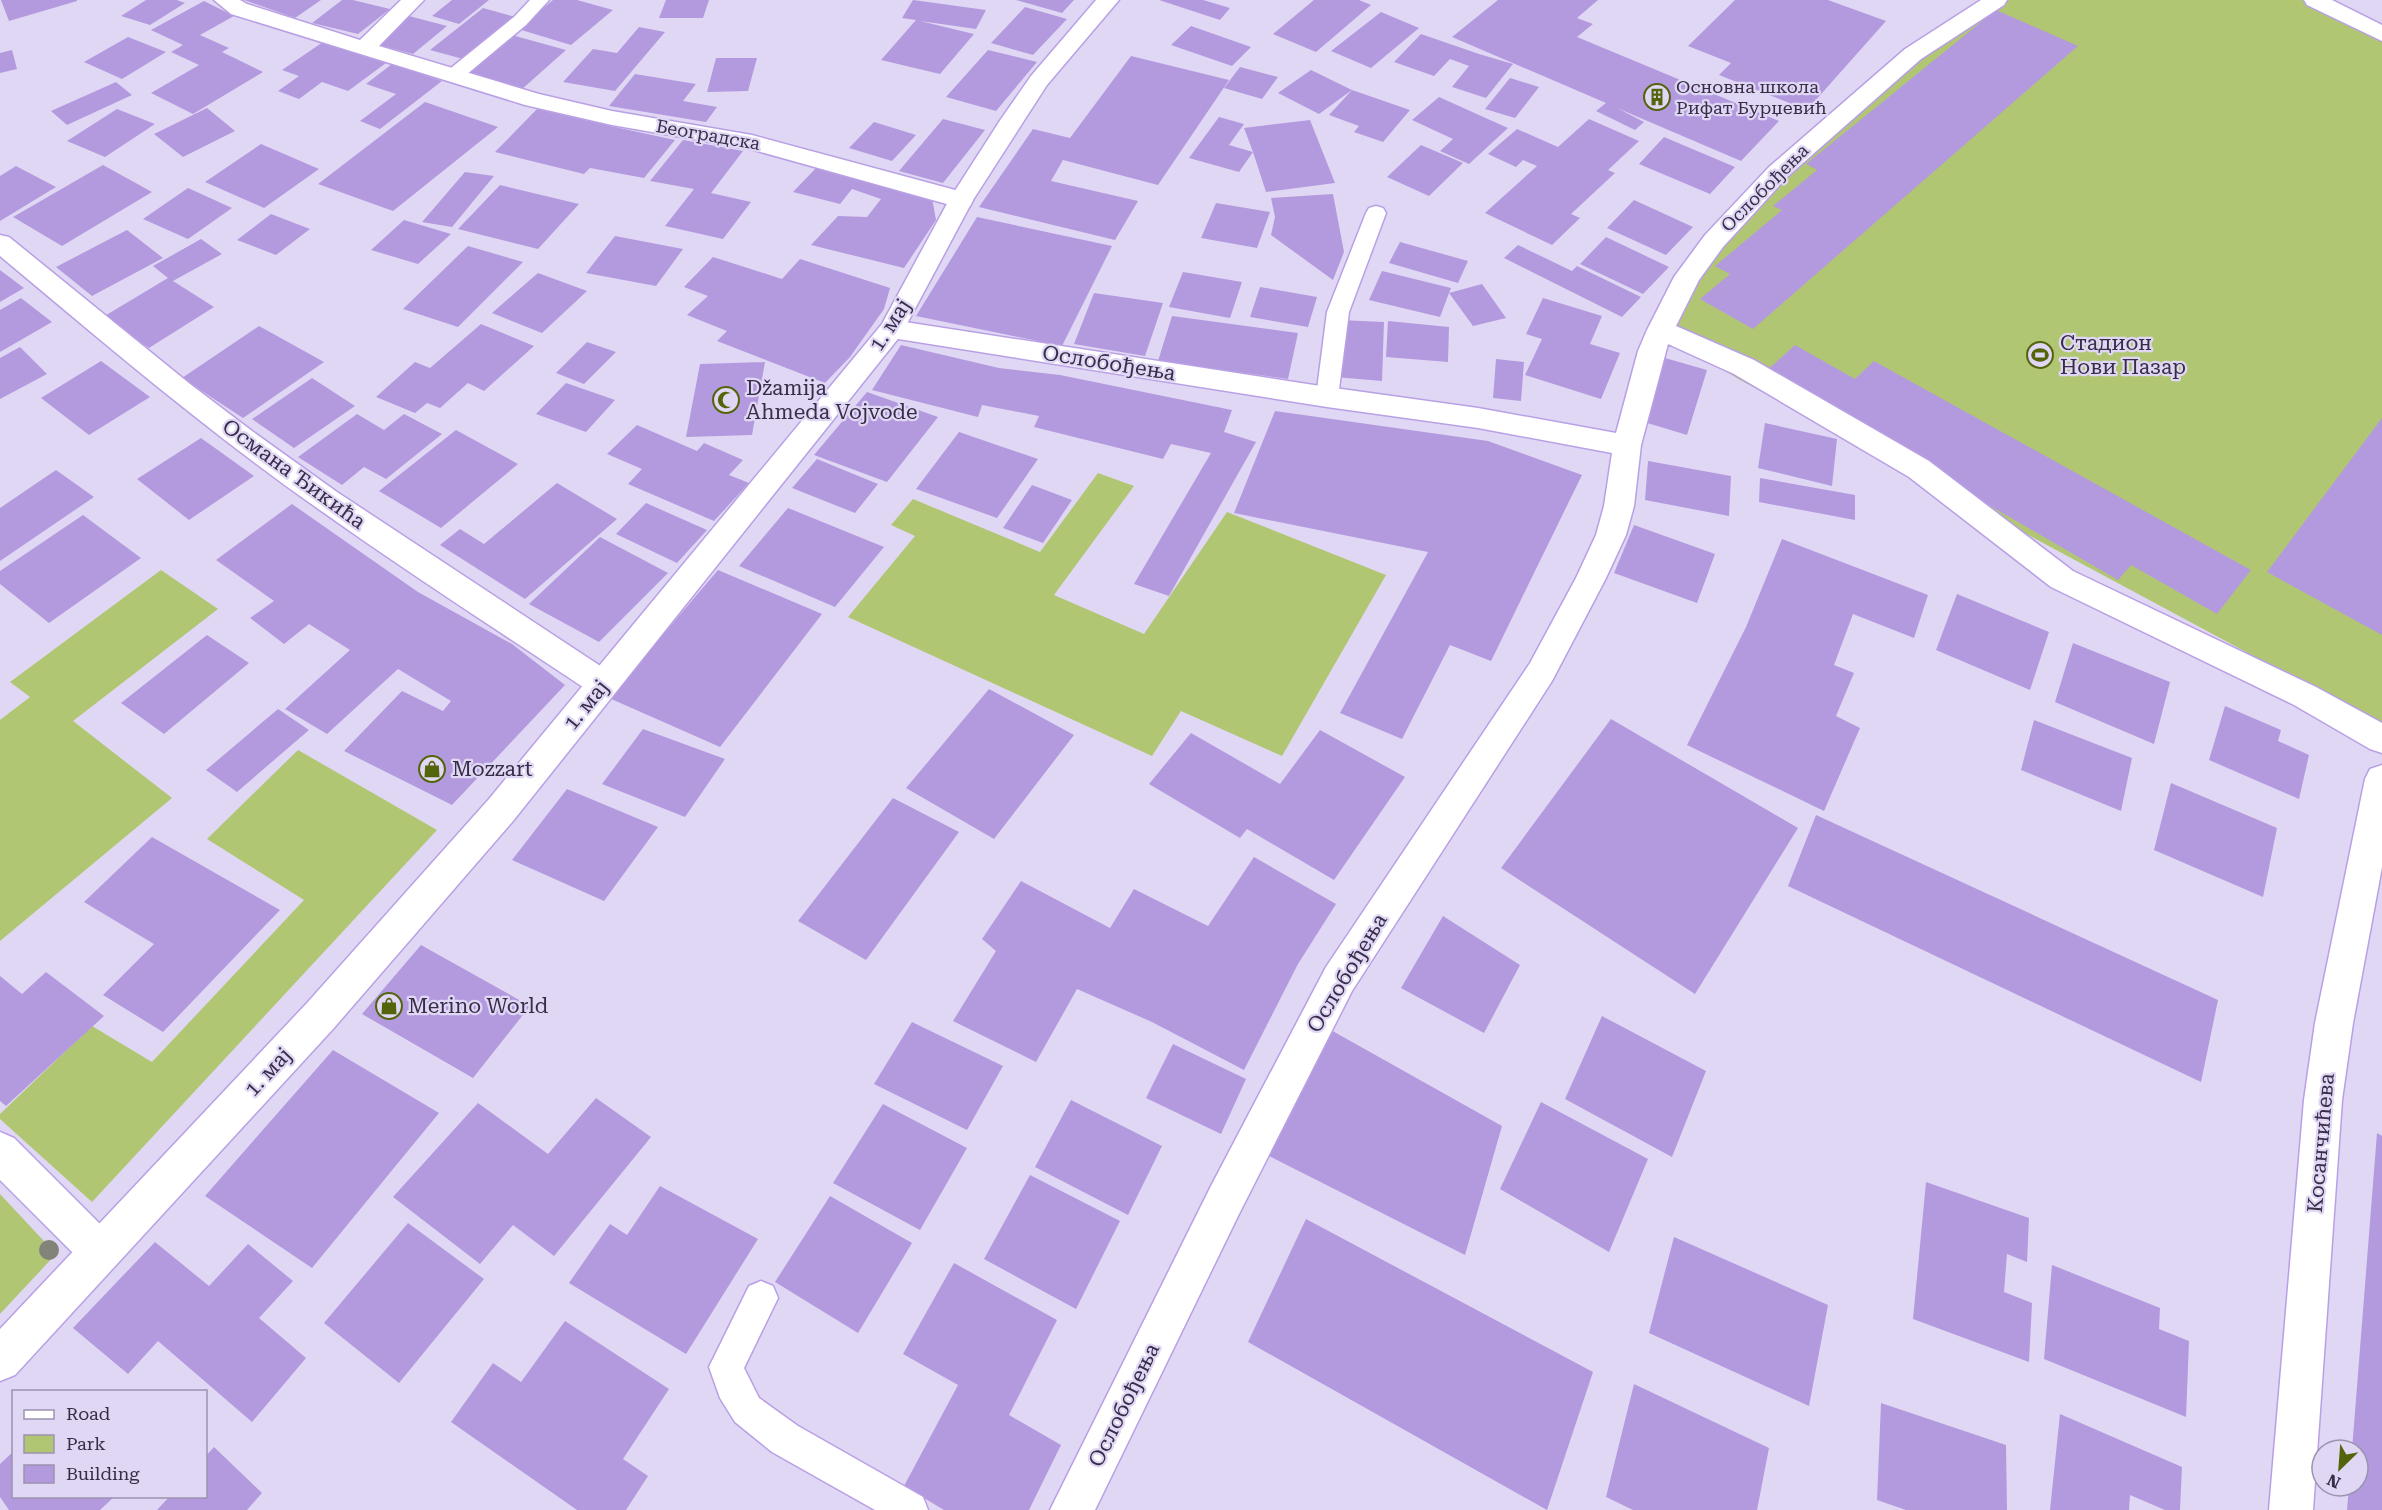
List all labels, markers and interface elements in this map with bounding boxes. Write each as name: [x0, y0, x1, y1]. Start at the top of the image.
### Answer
place label: Основна школа Рифат Бурџевић: [1676, 76, 1827, 118]
building icon: Основна школа Рифат Бурџевић: [1642, 82, 1672, 112]
street label: Београдска: [654, 115, 762, 154]
street label: Ослобођења: [1716, 139, 1813, 236]
street label: 1. мај: [864, 294, 916, 356]
place label: Стадион Нови Пазар: [2060, 331, 2186, 379]
sports icon: Стадион Нови Пазар: [2025, 340, 2055, 370]
street label: Ослобођења: [1041, 341, 1178, 385]
place label: Džamija Ahmeda Vojvode: [746, 376, 918, 424]
mosque icon: Džamija Ahmeda Vojvode: [711, 385, 741, 415]
street label: Османа Ђикића: [218, 414, 371, 534]
street label: 1. мај: [559, 675, 613, 735]
shop icon: Mozzart: [417, 754, 447, 784]
place label: Mozzart: [452, 757, 533, 781]
street label: Ослобођења: [1302, 909, 1392, 1037]
shop icon: Merino World: [374, 991, 404, 1021]
place label: Merino World: [408, 994, 549, 1018]
street label: 1. мај: [240, 1043, 296, 1101]
street label: Косанчићева: [2303, 1072, 2339, 1214]
street label: Ослобођења: [1084, 1339, 1165, 1471]
legend: [12, 1390, 207, 1498]
text: Road: [66, 1403, 111, 1424]
text: Park: [66, 1433, 106, 1454]
north arrow: [2310, 1438, 2370, 1498]
text: Building: [66, 1463, 140, 1484]
text: N: [2324, 1470, 2343, 1492]

